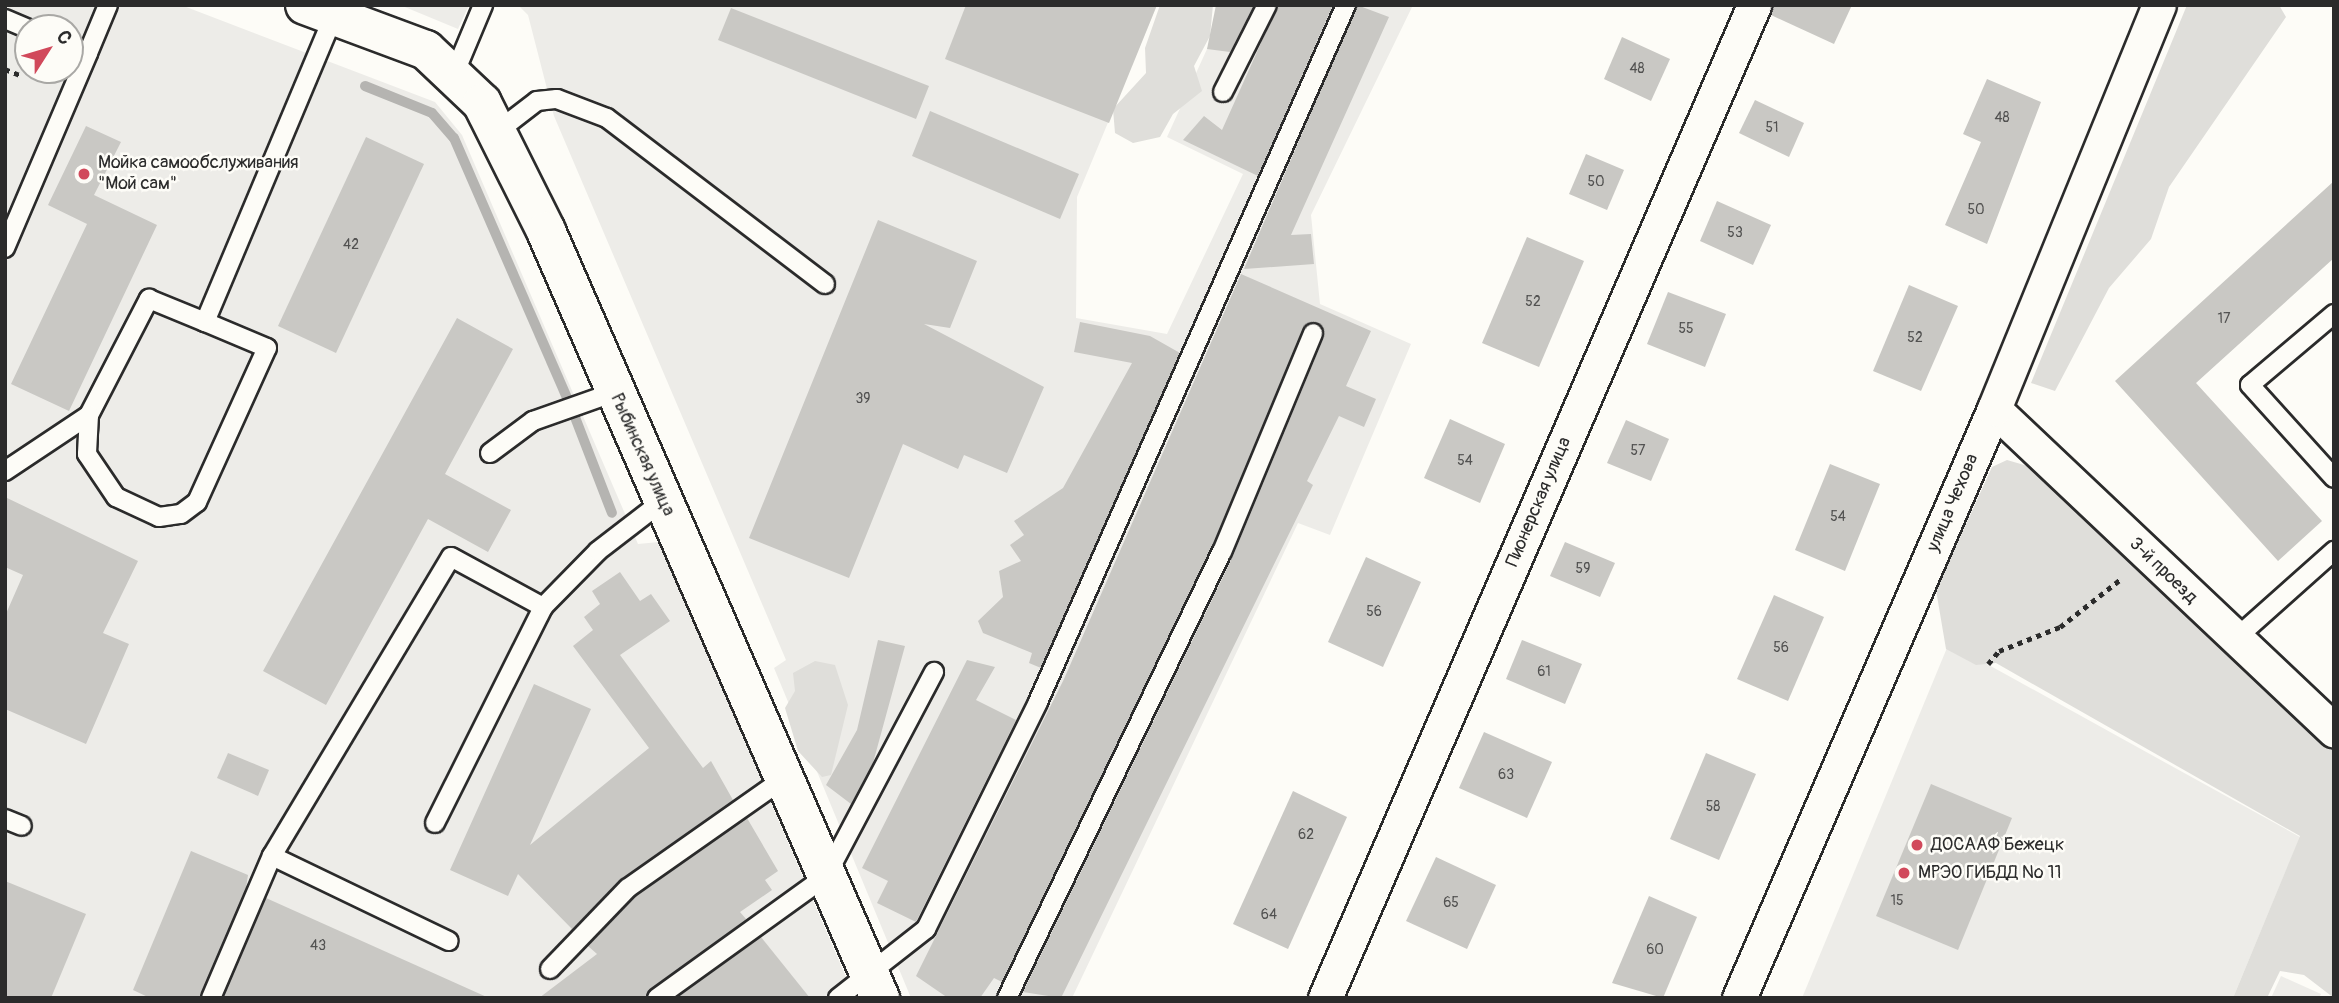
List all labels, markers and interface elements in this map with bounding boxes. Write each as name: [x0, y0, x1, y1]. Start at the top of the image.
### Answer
north arrow: [14, 14, 84, 84]
text: С: [51, 26, 77, 49]
house number: 48: [1629, 61, 1645, 77]
house number: 48: [1994, 110, 2010, 126]
house number: 51: [1765, 120, 1779, 136]
place label: Мойка самообслуживания "Мой сам": [98, 153, 298, 196]
marker: Мойка самообслуживания "Мой сам": [76, 166, 92, 182]
house number: 50: [1587, 174, 1605, 190]
house number: 50: [1967, 202, 1985, 218]
house number: 53: [1727, 225, 1743, 241]
house number: 42: [343, 237, 359, 253]
house number: 52: [1525, 294, 1541, 310]
house number: 17: [2218, 311, 2230, 327]
house number: 55: [1678, 321, 1694, 337]
house number: 52: [1907, 330, 1923, 346]
street label: Рыбинская улица: [605, 390, 679, 520]
house number: 39: [855, 391, 871, 407]
street label: Пионерская улица: [1502, 434, 1576, 570]
house number: 57: [1631, 443, 1645, 459]
street label: улица Чехова: [1923, 451, 1983, 555]
house number: 54: [1457, 453, 1473, 469]
house number: 54: [1830, 509, 1846, 525]
street label: 3-й проезд: [2125, 533, 2201, 609]
house number: 59: [1576, 561, 1590, 577]
house number: 56: [1366, 604, 1382, 620]
house number: 56: [1773, 640, 1789, 656]
house number: 61: [1537, 664, 1551, 680]
house number: 63: [1498, 767, 1514, 783]
house number: 58: [1706, 799, 1720, 815]
house number: 62: [1298, 827, 1314, 843]
place label: ДОСААФ Бежецк: [1931, 834, 2064, 856]
marker: ДОСААФ Бежецк: [1909, 837, 1925, 853]
place label: МРЭО ГИБДД № 11: [1918, 862, 2062, 884]
marker: МРЭО ГИБДД № 11: [1896, 865, 1912, 881]
house number: 15: [1890, 893, 1904, 909]
house number: 65: [1443, 895, 1459, 911]
house number: 64: [1261, 907, 1277, 923]
house number: 43: [310, 938, 326, 954]
house number: 60: [1646, 942, 1664, 958]

